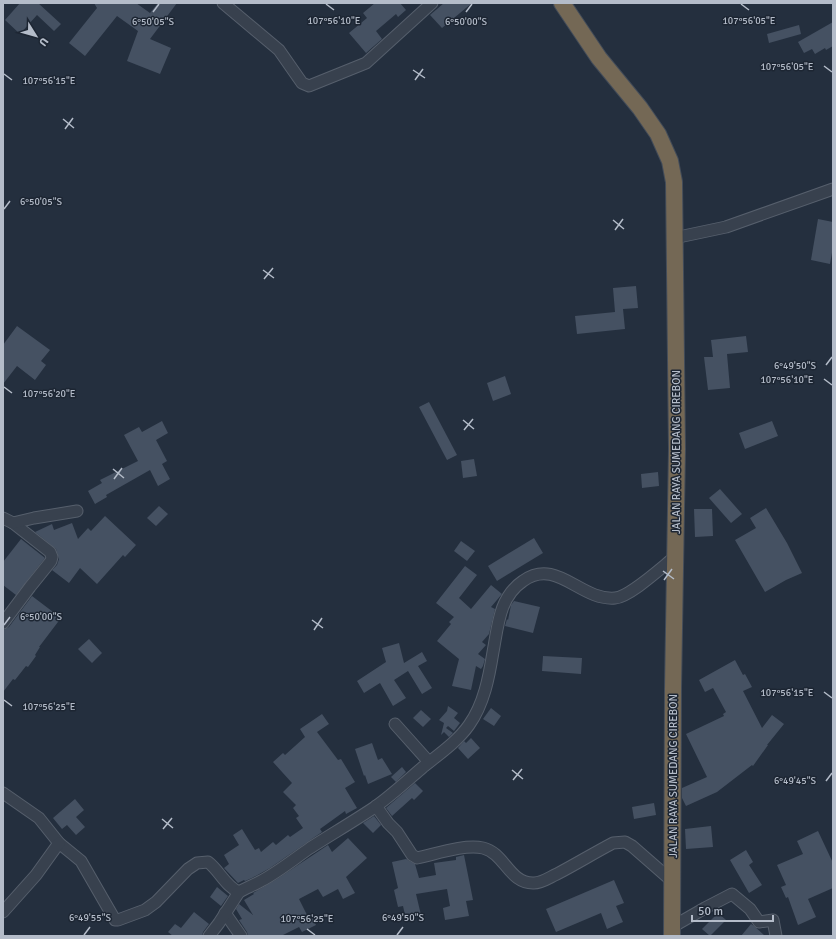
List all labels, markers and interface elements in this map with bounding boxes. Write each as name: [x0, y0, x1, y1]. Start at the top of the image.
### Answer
text: 107°56'10"E: [307, 15, 361, 27]
text: 107°56'05"E: [722, 15, 776, 27]
north arrow: [16, 16, 56, 56]
text: 6°50'05"S: [132, 16, 175, 28]
text: 6°50'00"S: [445, 16, 488, 28]
text: U: [36, 35, 51, 49]
text: 107°56'05"E: [760, 61, 814, 73]
text: 107°56'15"E: [22, 75, 76, 87]
text: 6°50'05"S: [20, 196, 63, 208]
text: 6°49'50"S: [774, 360, 817, 372]
street label: JALAN RAYA SUMEDANG CIREBON: [670, 370, 683, 534]
text: 107°56'10"E: [760, 374, 814, 386]
text: 107°56'20"E: [22, 388, 76, 400]
text: 6°50'00"S: [20, 611, 63, 623]
text: 107°56'15"E: [760, 687, 814, 699]
street label: JALAN RAYA SUMEDANG CIREBON: [667, 694, 680, 858]
text: 107°56'25"E: [22, 701, 76, 713]
text: 6°49'45"S: [774, 775, 817, 787]
scale bar: [692, 897, 773, 923]
text: 50 m: [698, 904, 723, 919]
text: 6°49'55"S: [69, 912, 112, 924]
text: 6°49'50"S: [382, 912, 425, 924]
text: 107°56'25"E: [280, 913, 334, 925]

